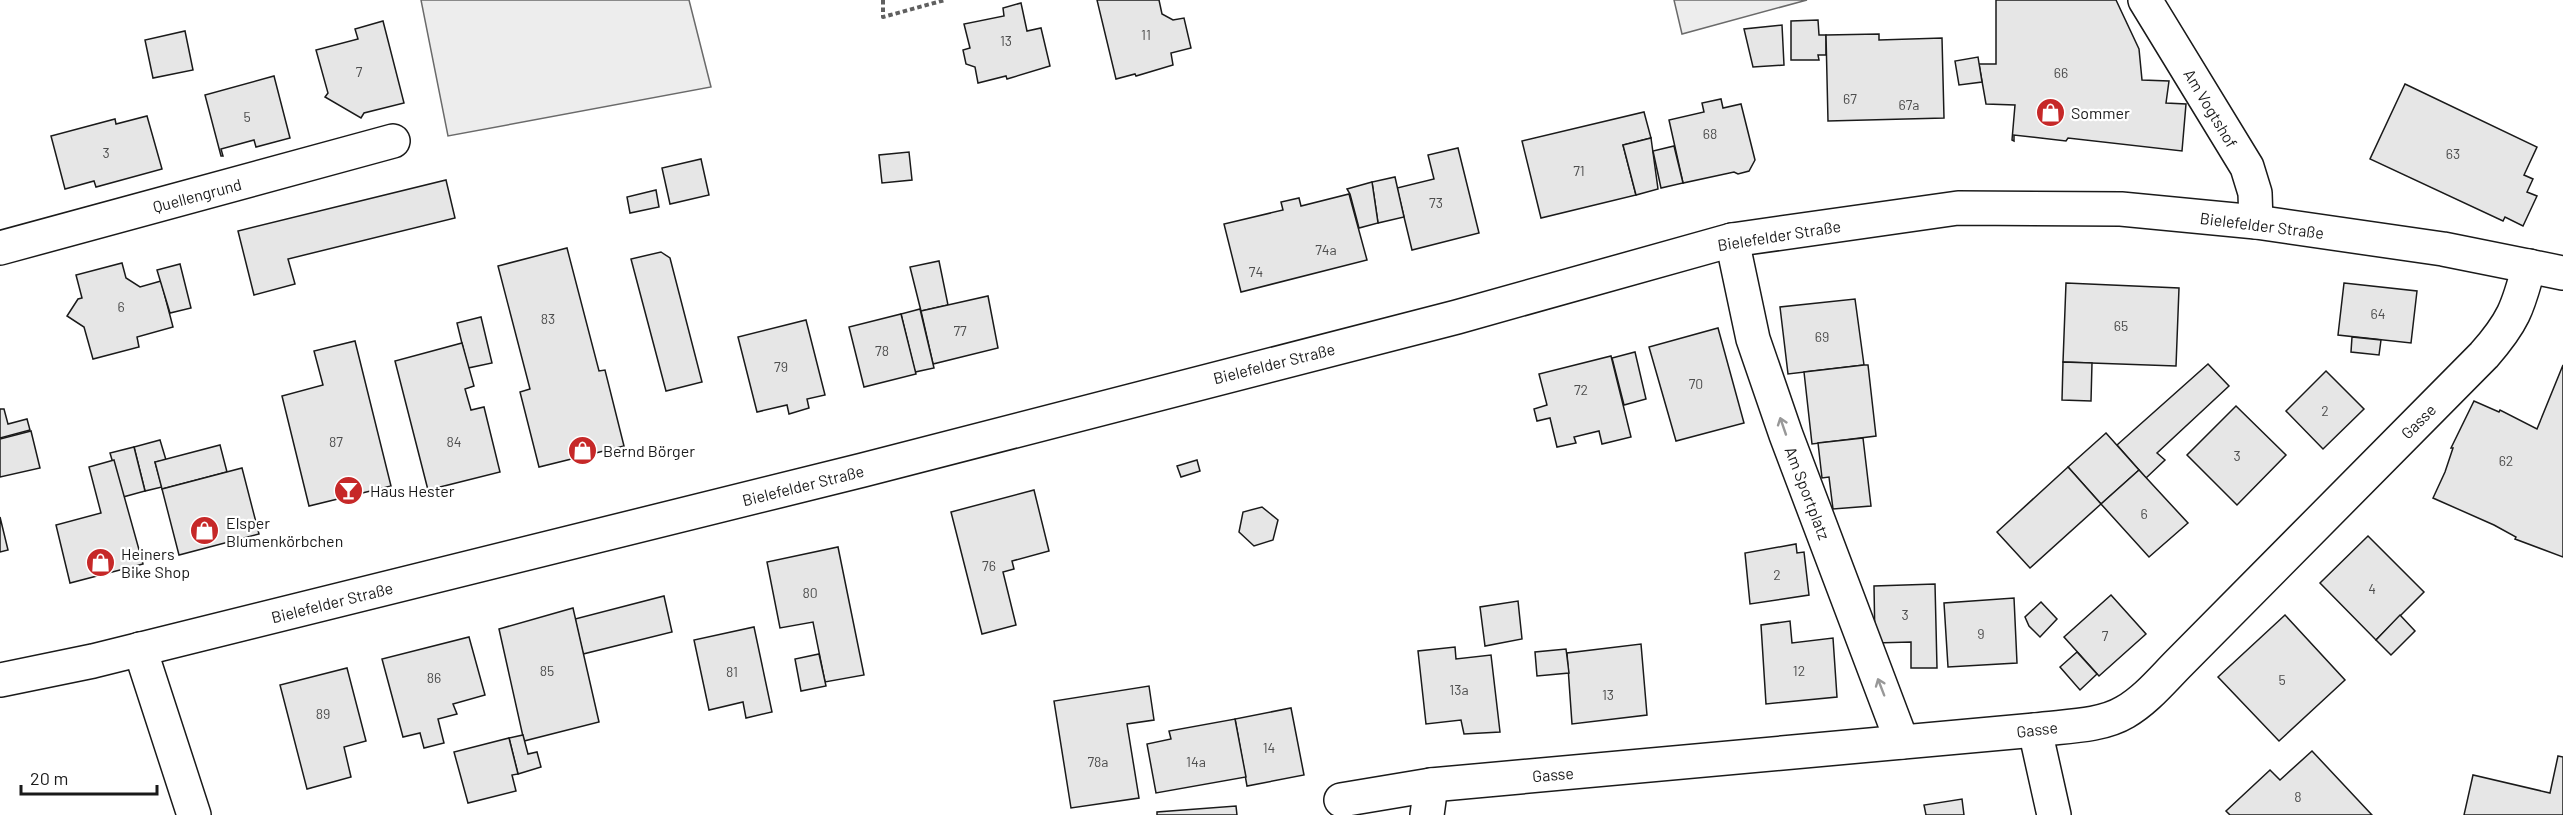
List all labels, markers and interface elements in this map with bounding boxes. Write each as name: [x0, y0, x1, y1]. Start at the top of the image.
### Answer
house number: 11: [1141, 26, 1151, 43]
house number: 13: [1000, 32, 1012, 49]
house number: 7: [356, 63, 363, 80]
house number: 66: [2054, 64, 2068, 81]
street label: Am Vogtshof: [2180, 65, 2242, 151]
house number: 67: [1843, 90, 1857, 107]
house number: 67a: [1899, 96, 1920, 113]
shop icon: Sommer: [2034, 96, 2066, 128]
place label: Sommer: [2071, 103, 2130, 122]
house number: 5: [243, 108, 251, 125]
house number: 68: [1703, 125, 1717, 142]
house number: 3: [102, 144, 110, 161]
house number: 63: [2446, 145, 2460, 162]
house number: 71: [1573, 162, 1585, 179]
street label: Quellengrund: [151, 174, 243, 216]
house number: 73: [1429, 194, 1443, 211]
street label: Bielefelder Straße: [2199, 208, 2325, 242]
street label: Bielefelder Straße: [1716, 216, 1842, 254]
house number: 74a: [1315, 241, 1337, 258]
house number: 74: [1249, 263, 1263, 280]
house number: 6: [117, 298, 125, 315]
house number: 64: [2371, 305, 2385, 322]
house number: 83: [541, 310, 555, 327]
house number: 65: [2114, 317, 2128, 334]
house number: 77: [953, 322, 967, 339]
house number: 69: [1815, 328, 1829, 345]
street label: Bielefelder Straße: [1211, 339, 1337, 387]
house number: 78: [875, 342, 889, 359]
house number: 79: [774, 358, 788, 375]
house number: 70: [1689, 375, 1703, 392]
house number: 72: [1574, 381, 1588, 398]
street label: Gasse: [2397, 400, 2439, 442]
house number: 2: [2321, 402, 2329, 419]
one-way arrow: [1777, 417, 1788, 436]
house number: 87: [329, 433, 343, 450]
house number: 84: [446, 433, 462, 450]
shop icon: Bernd Börger: [566, 434, 598, 466]
place label: Bernd Börger: [603, 441, 695, 460]
street label: Am Sportplatz: [1782, 444, 1834, 542]
house number: 3: [2233, 447, 2241, 464]
house number: 62: [2499, 452, 2513, 469]
street label: Bielefelder Straße: [740, 461, 866, 509]
bar icon: Haus Hester: [333, 474, 365, 506]
place label: Haus Hester: [370, 481, 455, 500]
house number: 6: [2140, 505, 2148, 522]
place label: Elsper Blumenkörbchen: [226, 513, 343, 550]
shop icon: Elsper Blumenkörbchen: [189, 515, 221, 547]
place label: Heiners Bike Shop: [121, 544, 190, 581]
shop icon: Heiners Bike Shop: [84, 546, 116, 578]
house number: 76: [982, 557, 996, 574]
house number: 2: [1773, 566, 1781, 583]
street label: Bielefelder Straße: [269, 578, 395, 626]
house number: 4: [2368, 580, 2376, 597]
house number: 80: [802, 584, 818, 601]
house number: 3: [1901, 606, 1909, 623]
house number: 9: [1977, 625, 1985, 642]
house number: 7: [2102, 627, 2109, 644]
house number: 85: [540, 662, 554, 679]
house number: 12: [1793, 662, 1805, 679]
house number: 81: [726, 663, 738, 680]
house number: 86: [427, 669, 441, 686]
house number: 5: [2278, 671, 2286, 688]
one-way arrow: [1875, 678, 1886, 697]
house number: 13a: [1449, 681, 1469, 698]
house number: 13: [1602, 686, 1614, 703]
house number: 89: [316, 705, 330, 722]
street label: Gasse: [2015, 717, 2059, 741]
house number: 14: [1263, 739, 1275, 756]
house number: 78a: [1087, 753, 1109, 770]
house number: 14a: [1186, 753, 1206, 770]
scale bar: [21, 758, 158, 796]
street label: Gasse: [1531, 763, 1575, 785]
text: 20 m: [30, 767, 68, 789]
house number: 8: [2294, 788, 2302, 805]

